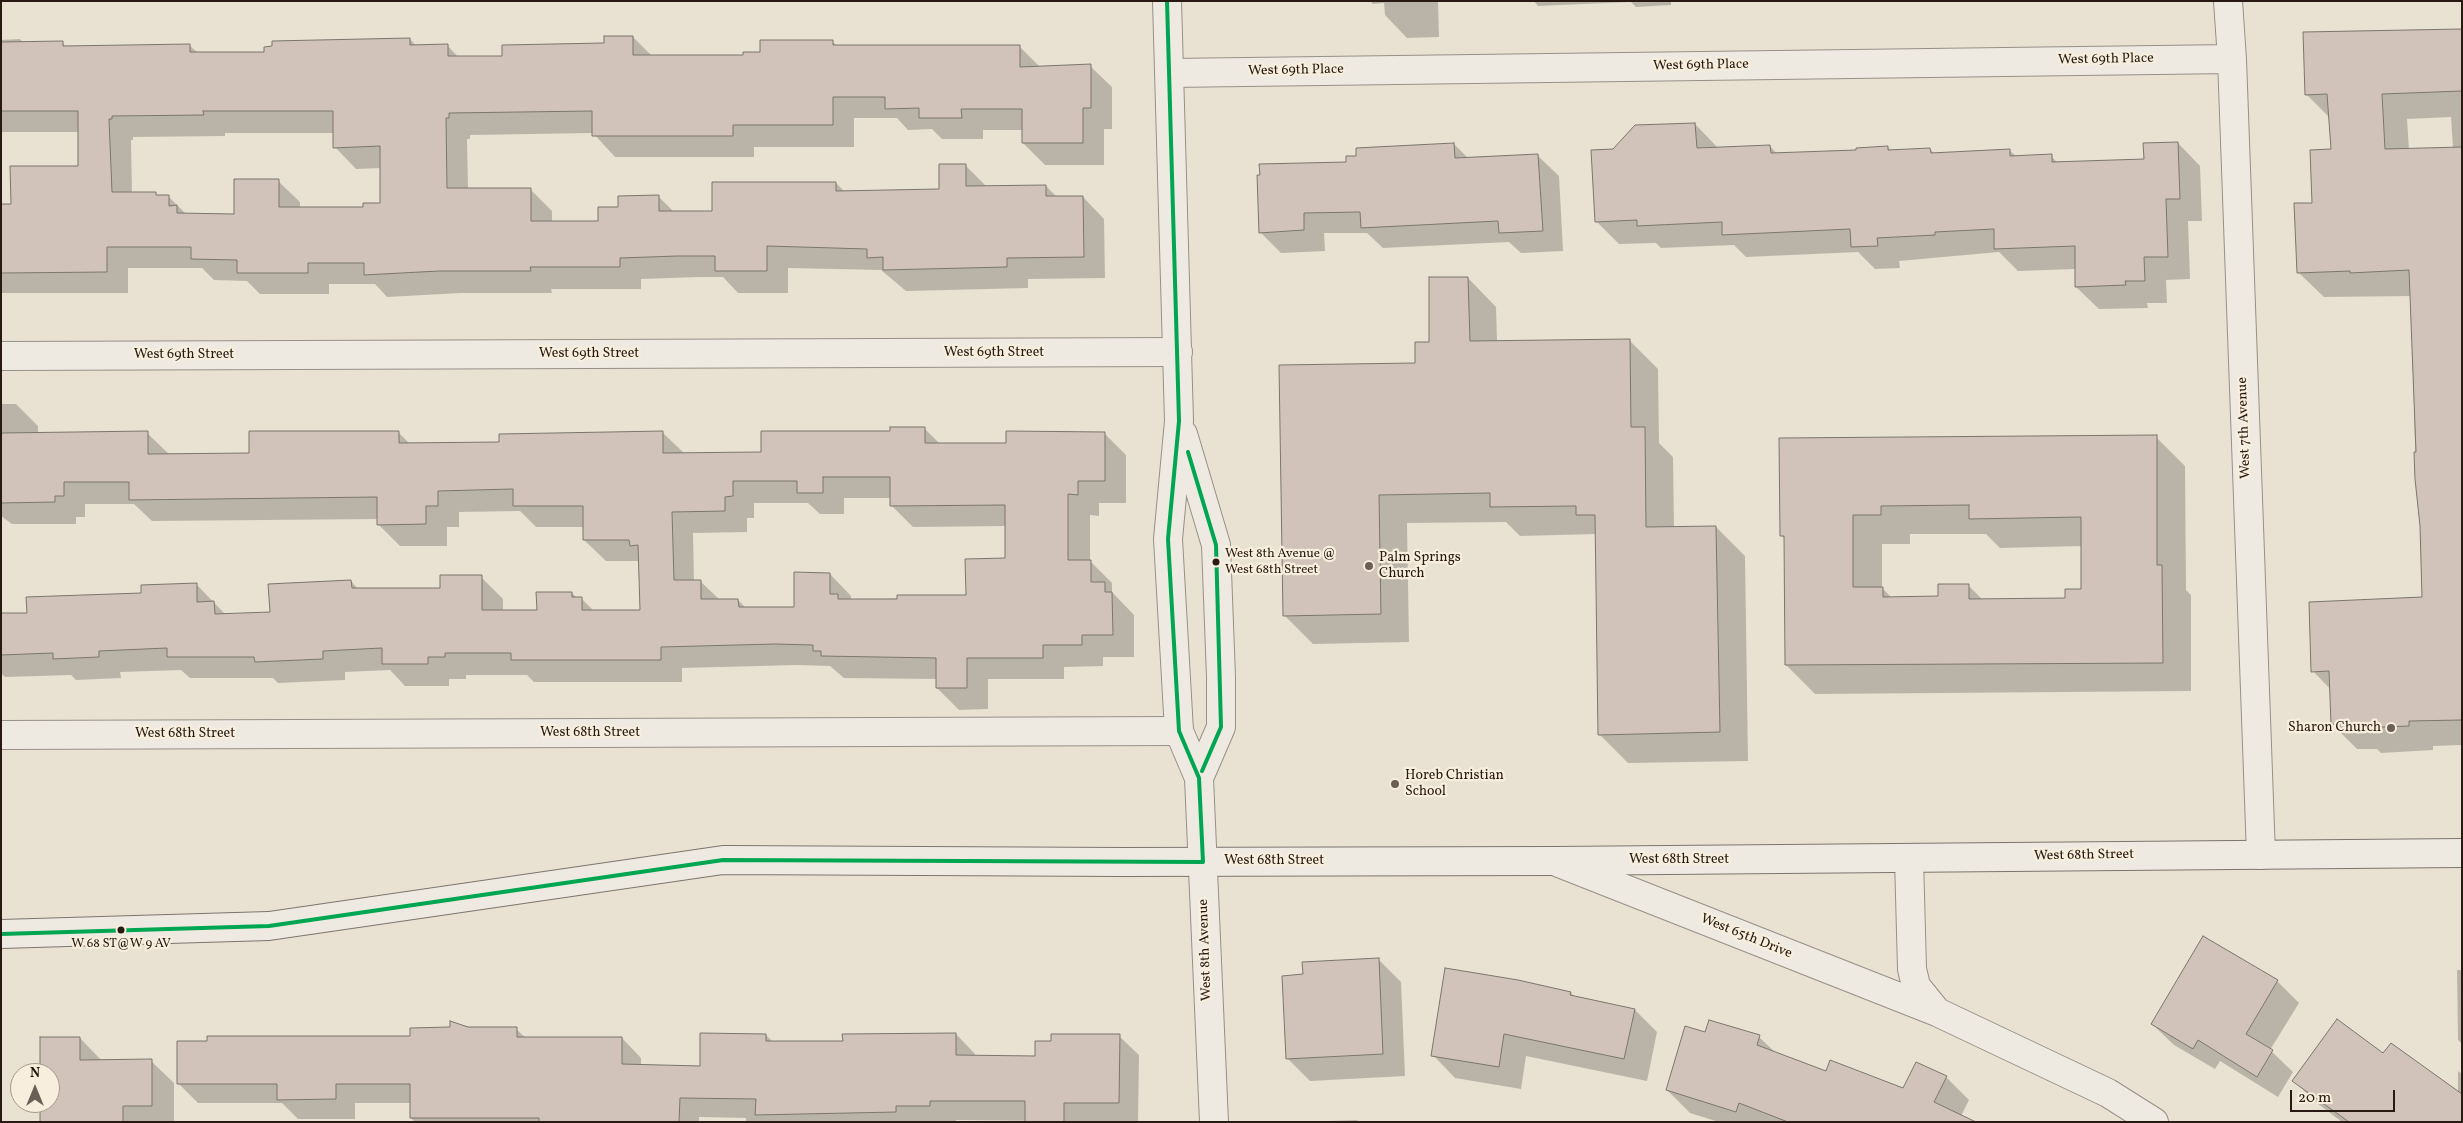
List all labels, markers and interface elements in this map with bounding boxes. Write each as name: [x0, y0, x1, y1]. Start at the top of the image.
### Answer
street label: West 69th Place: [2058, 51, 2154, 69]
street label: West 69th Place: [1653, 57, 1749, 75]
street label: West 69th Place: [1248, 62, 1344, 80]
street label: West 69th Street: [944, 345, 1044, 361]
street label: West 69th Street: [539, 346, 639, 362]
street label: West 69th Street: [134, 347, 234, 363]
street label: West 7th Avenue: [2235, 377, 2255, 479]
place label: West 8th Avenue @ West 68th Street: [1225, 547, 1335, 578]
place label: Palm Springs Church: [1379, 550, 1461, 582]
marker: West 8th Avenue @ West 68th Street: [1211, 557, 1221, 567]
marker: Palm Springs Church: [1363, 560, 1375, 572]
place label: Sharon Church: [2288, 720, 2381, 736]
marker: Sharon Church: [2385, 722, 2397, 734]
street label: West 68th Street: [540, 725, 640, 741]
street label: West 68th Street: [135, 726, 235, 742]
place label: Horeb Christian School: [1405, 768, 1504, 800]
marker: Horeb Christian School: [1389, 778, 1401, 790]
street label: West 68th Street: [2034, 847, 2134, 865]
street label: West 68th Street: [1629, 852, 1729, 868]
street label: West 68th Street: [1224, 853, 1324, 869]
street label: West 8th Avenue: [1196, 899, 1216, 1001]
street label: West 65th Drive: [1698, 911, 1794, 963]
marker: W 68 ST@W 9 AV: [116, 925, 126, 935]
place label: W 68 ST@W 9 AV: [71, 937, 171, 953]
north arrow: [10, 1063, 60, 1113]
text: N: [30, 1064, 40, 1083]
scale bar: [2293, 1080, 2398, 1112]
text: 20 m: [2298, 1088, 2331, 1109]

